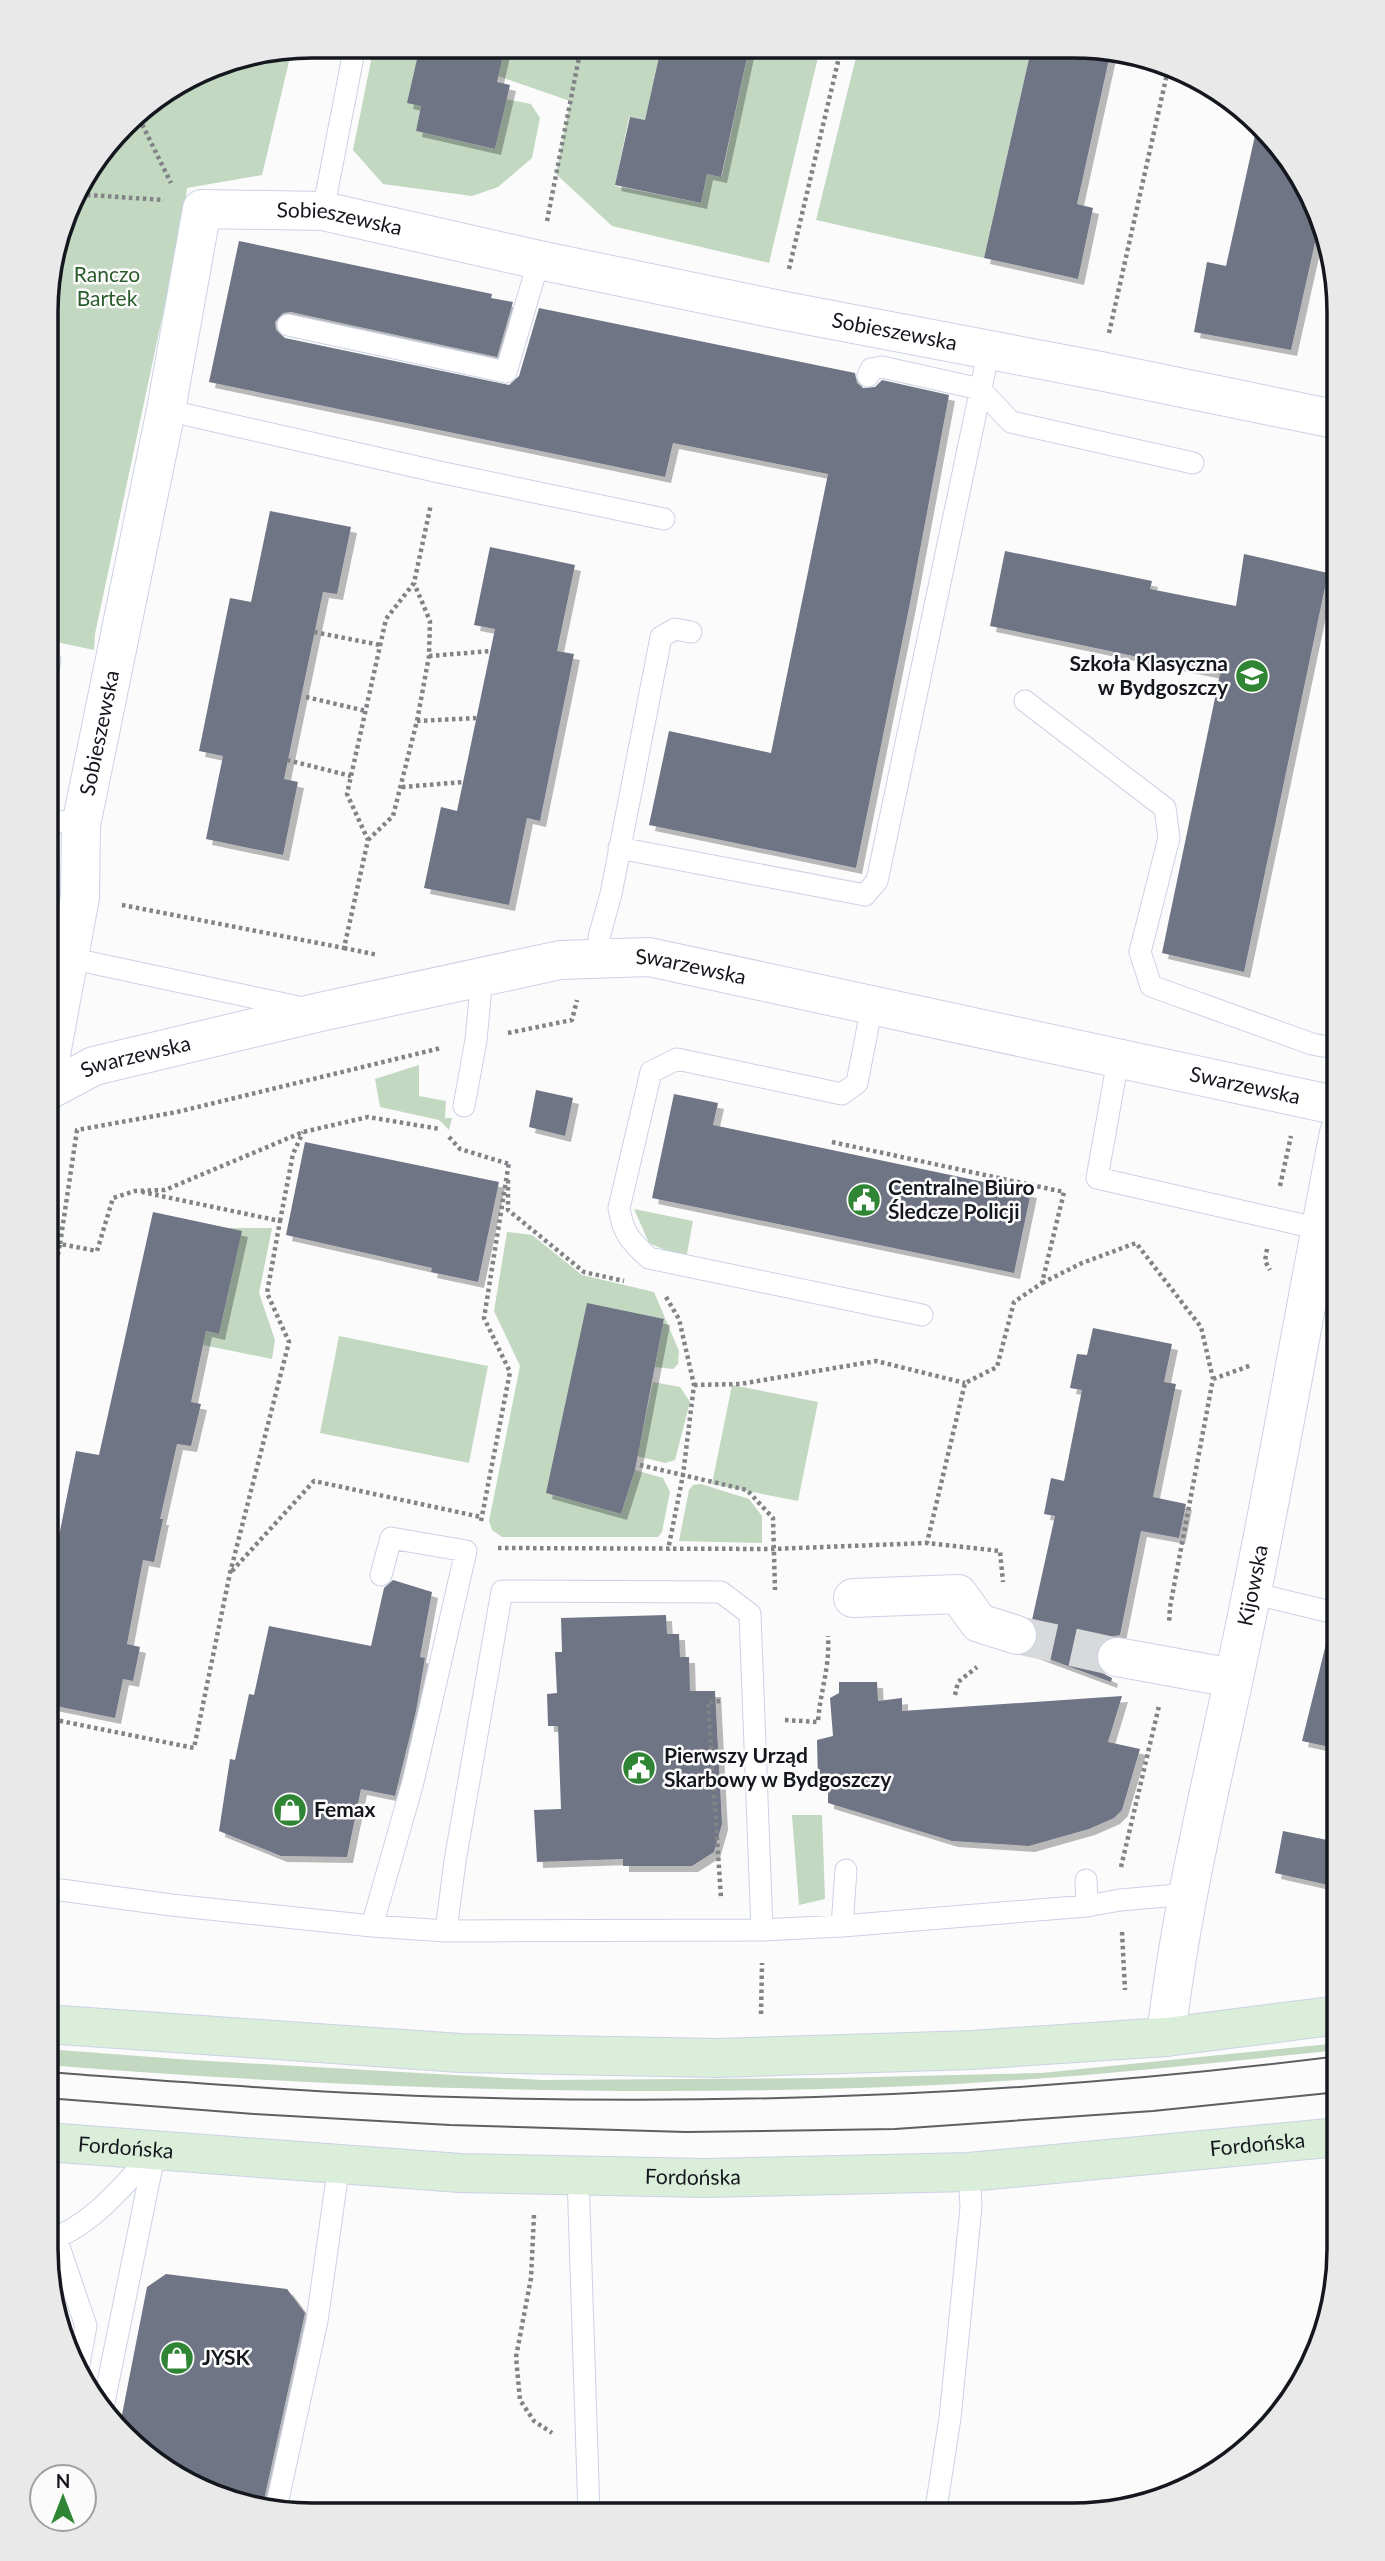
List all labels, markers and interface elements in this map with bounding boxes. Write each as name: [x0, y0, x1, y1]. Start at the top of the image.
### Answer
street label: Sobieszewska: [276, 196, 405, 240]
park label: Ranczo Bartek: [74, 261, 140, 310]
street label: Sobieszewska: [830, 306, 960, 355]
place label: Szkoła Klasyczna w Bydgoszczy: [1069, 650, 1229, 699]
school or university icon: Szkoła Klasyczna w Bydgoszczy: [1233, 657, 1271, 695]
street label: Sobieszewska: [73, 668, 123, 797]
street label: Swarzewska: [635, 943, 749, 989]
street label: Swarzewska: [76, 1029, 193, 1082]
street label: Swarzewska: [1188, 1060, 1303, 1108]
place label: Centralne Biuro Śledcze Policji: [888, 1174, 1035, 1223]
public building icon: Centralne Biuro Śledcze Policji: [845, 1181, 883, 1219]
street label: Kijowska: [1231, 1542, 1272, 1628]
place label: Pierwszy Urząd Skarbowy w Bydgoszczy: [664, 1742, 892, 1791]
public building icon: Pierwszy Urząd Skarbowy w Bydgoszczy: [620, 1749, 658, 1787]
shop icon: Femax: [271, 1791, 309, 1829]
place label: Femax: [314, 1796, 375, 1821]
street label: Fordońska: [1208, 2126, 1306, 2160]
street label: Fordońska: [77, 2130, 175, 2163]
street label: Fordońska: [645, 2163, 741, 2189]
shop icon: JYSK: [158, 2339, 196, 2377]
place label: JYSK: [202, 2344, 251, 2369]
north arrow: [28, 2463, 98, 2533]
text: N: [56, 2469, 70, 2492]

